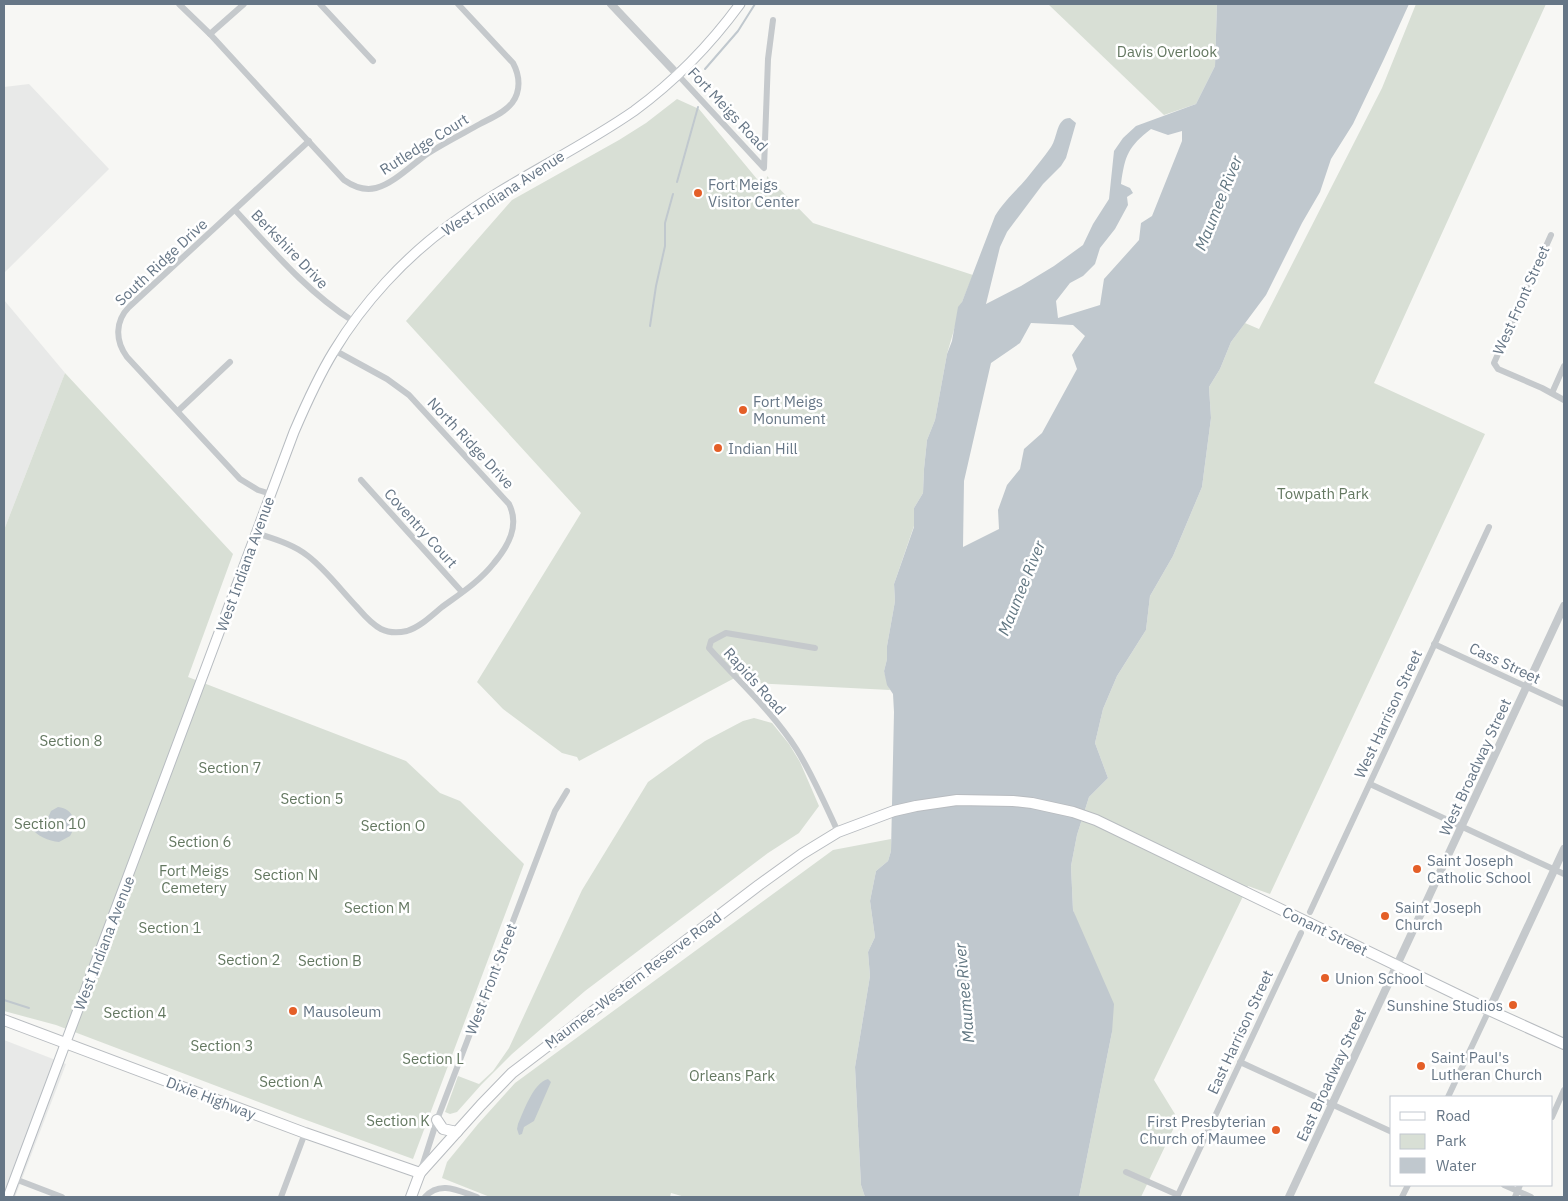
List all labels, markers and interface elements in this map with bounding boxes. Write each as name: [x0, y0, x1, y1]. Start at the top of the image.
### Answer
park label: Davis Overlook: [1117, 42, 1217, 61]
street label: Fort Meigs Road: [684, 63, 772, 155]
street label: Rutledge Court: [376, 109, 472, 179]
street label: West Indiana Avenue: [438, 146, 568, 240]
water label: Maumee River: [1190, 152, 1247, 253]
place label: Fort Meigs Visitor Center: [708, 175, 800, 211]
marker: Fort Meigs Visitor Center: [692, 187, 704, 199]
street label: Berkshire Drive: [247, 205, 333, 293]
street label: South Ridge Drive: [111, 214, 211, 310]
street label: West Front Street: [1488, 242, 1554, 358]
place label: Fort Meigs Monument: [753, 392, 826, 428]
street label: North Ridge Drive: [424, 393, 518, 493]
marker: Fort Meigs Monument: [737, 404, 749, 416]
place label: Indian Hill: [728, 439, 797, 458]
marker: Indian Hill: [712, 442, 724, 454]
street label: Coventry Court: [380, 484, 462, 572]
park label: Towpath Park: [1277, 484, 1369, 503]
street label: West Indiana Avenue: [212, 494, 278, 634]
water label: Maumee River: [993, 537, 1050, 638]
street label: Cass Street: [1466, 638, 1544, 688]
street label: Rapids Road: [720, 643, 790, 719]
street label: West Harrison Street: [1350, 647, 1426, 781]
street label: West Broadway Street: [1435, 695, 1515, 839]
park label: Section 8: [40, 731, 102, 750]
park label: Section 7: [199, 758, 261, 777]
park label: Section 5: [281, 789, 343, 808]
park label: Section 10: [14, 814, 86, 833]
park label: Section O: [361, 816, 425, 835]
park label: Section 6: [169, 832, 231, 851]
place label: Saint Joseph Catholic School: [1427, 851, 1531, 887]
park label: Fort Meigs Cemetery: [159, 861, 229, 897]
marker: Saint Joseph Catholic School: [1411, 863, 1423, 875]
park label: Section N: [254, 865, 318, 884]
street label: West Indiana Avenue: [70, 873, 138, 1013]
park label: Section M: [344, 898, 410, 917]
place label: Saint Joseph Church: [1395, 898, 1482, 934]
street label: Conant Street: [1279, 902, 1371, 960]
street label: Maumee-Western Reserve Road: [541, 907, 725, 1053]
marker: Saint Joseph Church: [1379, 910, 1391, 922]
park label: Section 1: [139, 918, 201, 937]
street label: West Front Street: [461, 921, 521, 1037]
water label: Maumee River: [950, 941, 978, 1044]
park label: Section 2: [218, 950, 280, 969]
park label: Section B: [298, 951, 362, 970]
street label: East Harrison Street: [1203, 967, 1277, 1097]
place label: Union School: [1335, 969, 1424, 988]
marker: Union School: [1319, 972, 1331, 984]
place label: Sunshine Studios: [1387, 996, 1503, 1015]
marker: Sunshine Studios: [1507, 999, 1519, 1011]
place label: Mausoleum: [303, 1002, 381, 1021]
park label: Section 4: [104, 1003, 166, 1022]
marker: Mausoleum: [287, 1005, 299, 1017]
street label: East Broadway Street: [1292, 1005, 1370, 1145]
park label: Section 3: [191, 1036, 253, 1055]
place label: Saint Paul's Lutheran Church: [1431, 1048, 1542, 1084]
park label: Section L: [402, 1049, 464, 1068]
marker: Saint Paul's Lutheran Church: [1415, 1060, 1427, 1072]
park label: Orleans Park: [689, 1066, 775, 1085]
street label: Dixie Highway: [163, 1072, 259, 1124]
park label: Section A: [259, 1072, 323, 1091]
legend: [1390, 1096, 1553, 1186]
text: Road: [1436, 1106, 1471, 1125]
park label: Section K: [366, 1111, 430, 1130]
place label: First Presbyterian Church of Maumee: [1140, 1112, 1266, 1148]
marker: First Presbyterian Church of Maumee: [1270, 1124, 1282, 1136]
text: Park: [1436, 1131, 1466, 1150]
text: Water: [1436, 1156, 1477, 1175]

